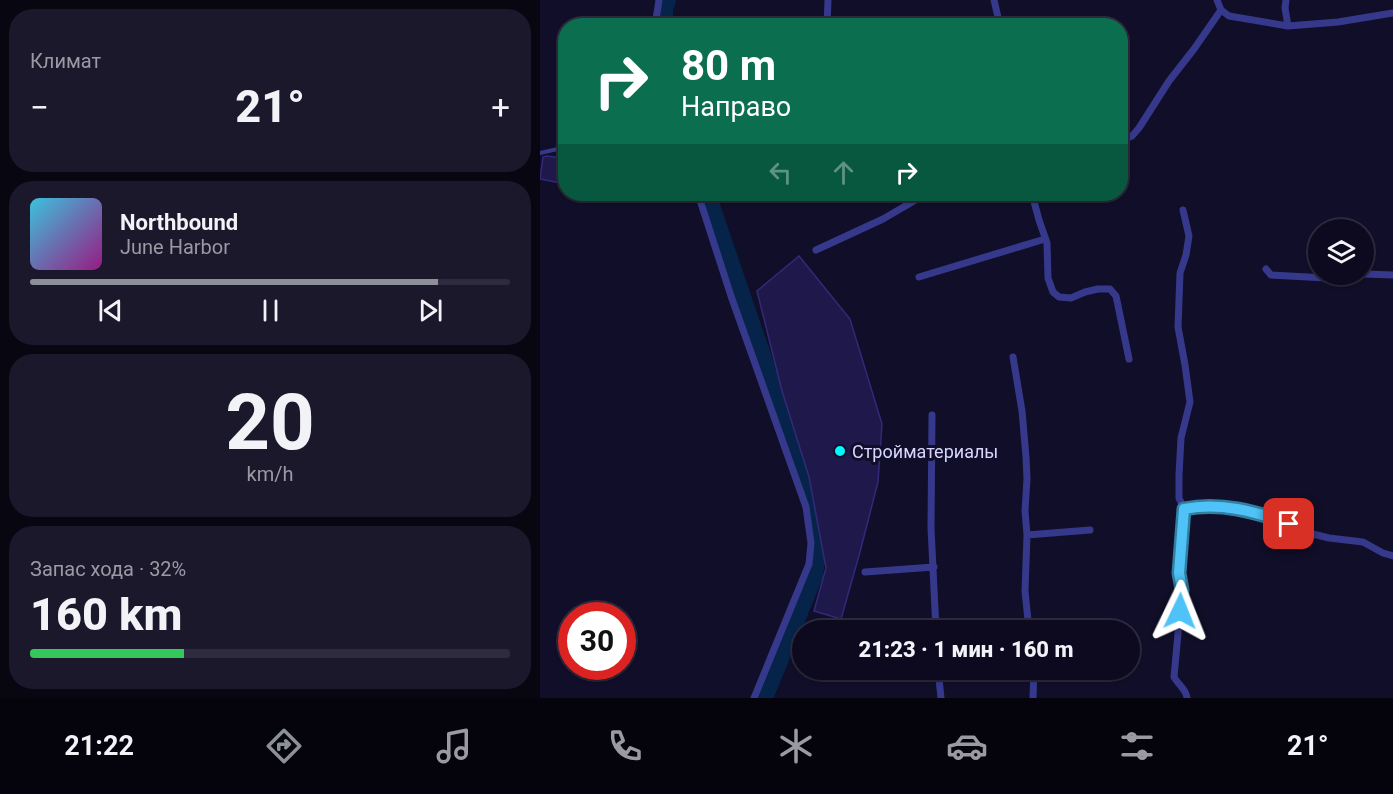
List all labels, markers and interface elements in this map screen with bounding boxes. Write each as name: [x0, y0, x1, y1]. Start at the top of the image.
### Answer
text: 80 m: [681, 41, 776, 90]
icon: right: [582, 42, 660, 120]
text: Климат: [30, 49, 101, 73]
text: 21°: [235, 80, 305, 133]
text: −: [30, 88, 49, 127]
text: +: [491, 88, 510, 127]
text: Направо: [681, 91, 791, 123]
icon: left: [764, 156, 797, 189]
icon: ahead: [827, 156, 860, 189]
icon: right: [890, 156, 923, 189]
text: Northbound: [120, 210, 238, 235]
map controls: [1308, 219, 1374, 285]
button: layers: [1308, 219, 1374, 285]
text: June Harbor: [120, 235, 230, 259]
icon: previous: [94, 294, 127, 327]
icon: pause: [254, 294, 287, 327]
icon: next: [414, 294, 447, 327]
text: 20: [225, 377, 315, 468]
place label: Стройматериалы: [852, 441, 998, 462]
marker: Стройматериалы: [833, 444, 847, 458]
text: km/h: [247, 462, 293, 486]
pin: [1263, 498, 1314, 549]
icon: arrive: [1272, 507, 1305, 540]
text: Запас хода · 32%: [30, 557, 186, 581]
position arrow: [1148, 579, 1212, 643]
text: 160 km: [30, 588, 182, 641]
speed limit sign: 30: [558, 602, 636, 680]
text: 21:23 · 1 мин · 160 m: [858, 637, 1074, 662]
icon: directions: [263, 725, 305, 767]
icon: music: [433, 725, 475, 767]
icon: phone: [604, 725, 646, 767]
icon: climate: [775, 725, 817, 767]
icon: car: [946, 725, 988, 767]
icon: filters: [1116, 725, 1158, 767]
text: 21:22: [64, 730, 134, 762]
text: 21°: [1287, 730, 1329, 762]

